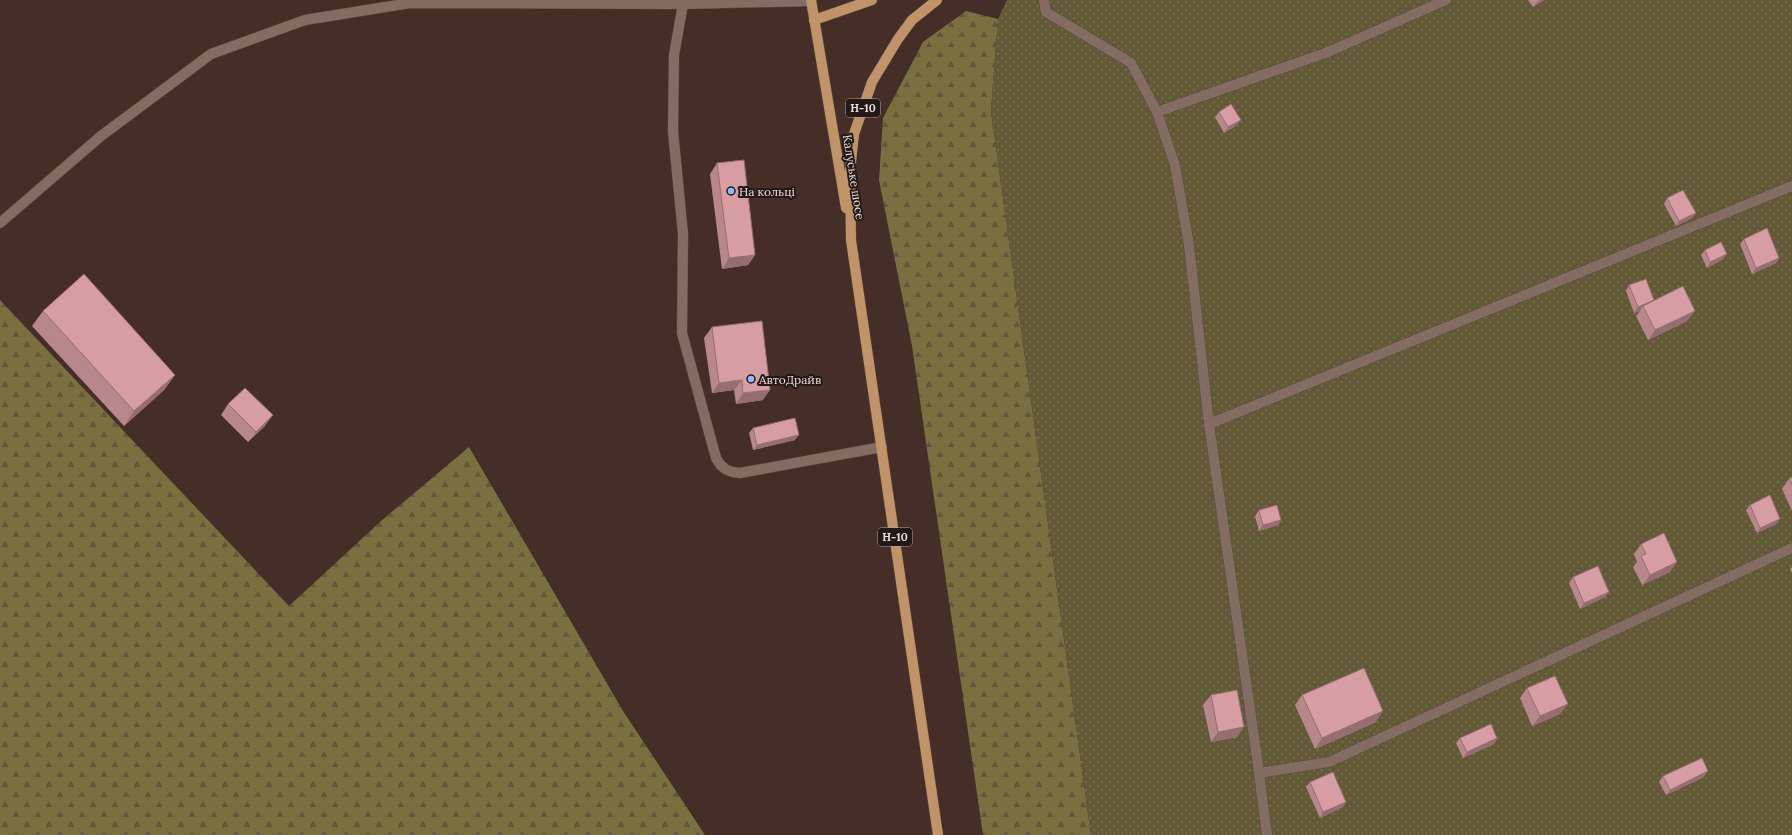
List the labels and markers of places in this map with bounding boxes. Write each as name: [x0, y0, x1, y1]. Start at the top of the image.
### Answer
place label: На кольці: [739, 184, 795, 199]
marker: На кольці: [726, 186, 736, 196]
place label: АвтоДрайв: [758, 372, 821, 387]
marker: АвтоДрайв: [746, 374, 756, 384]

